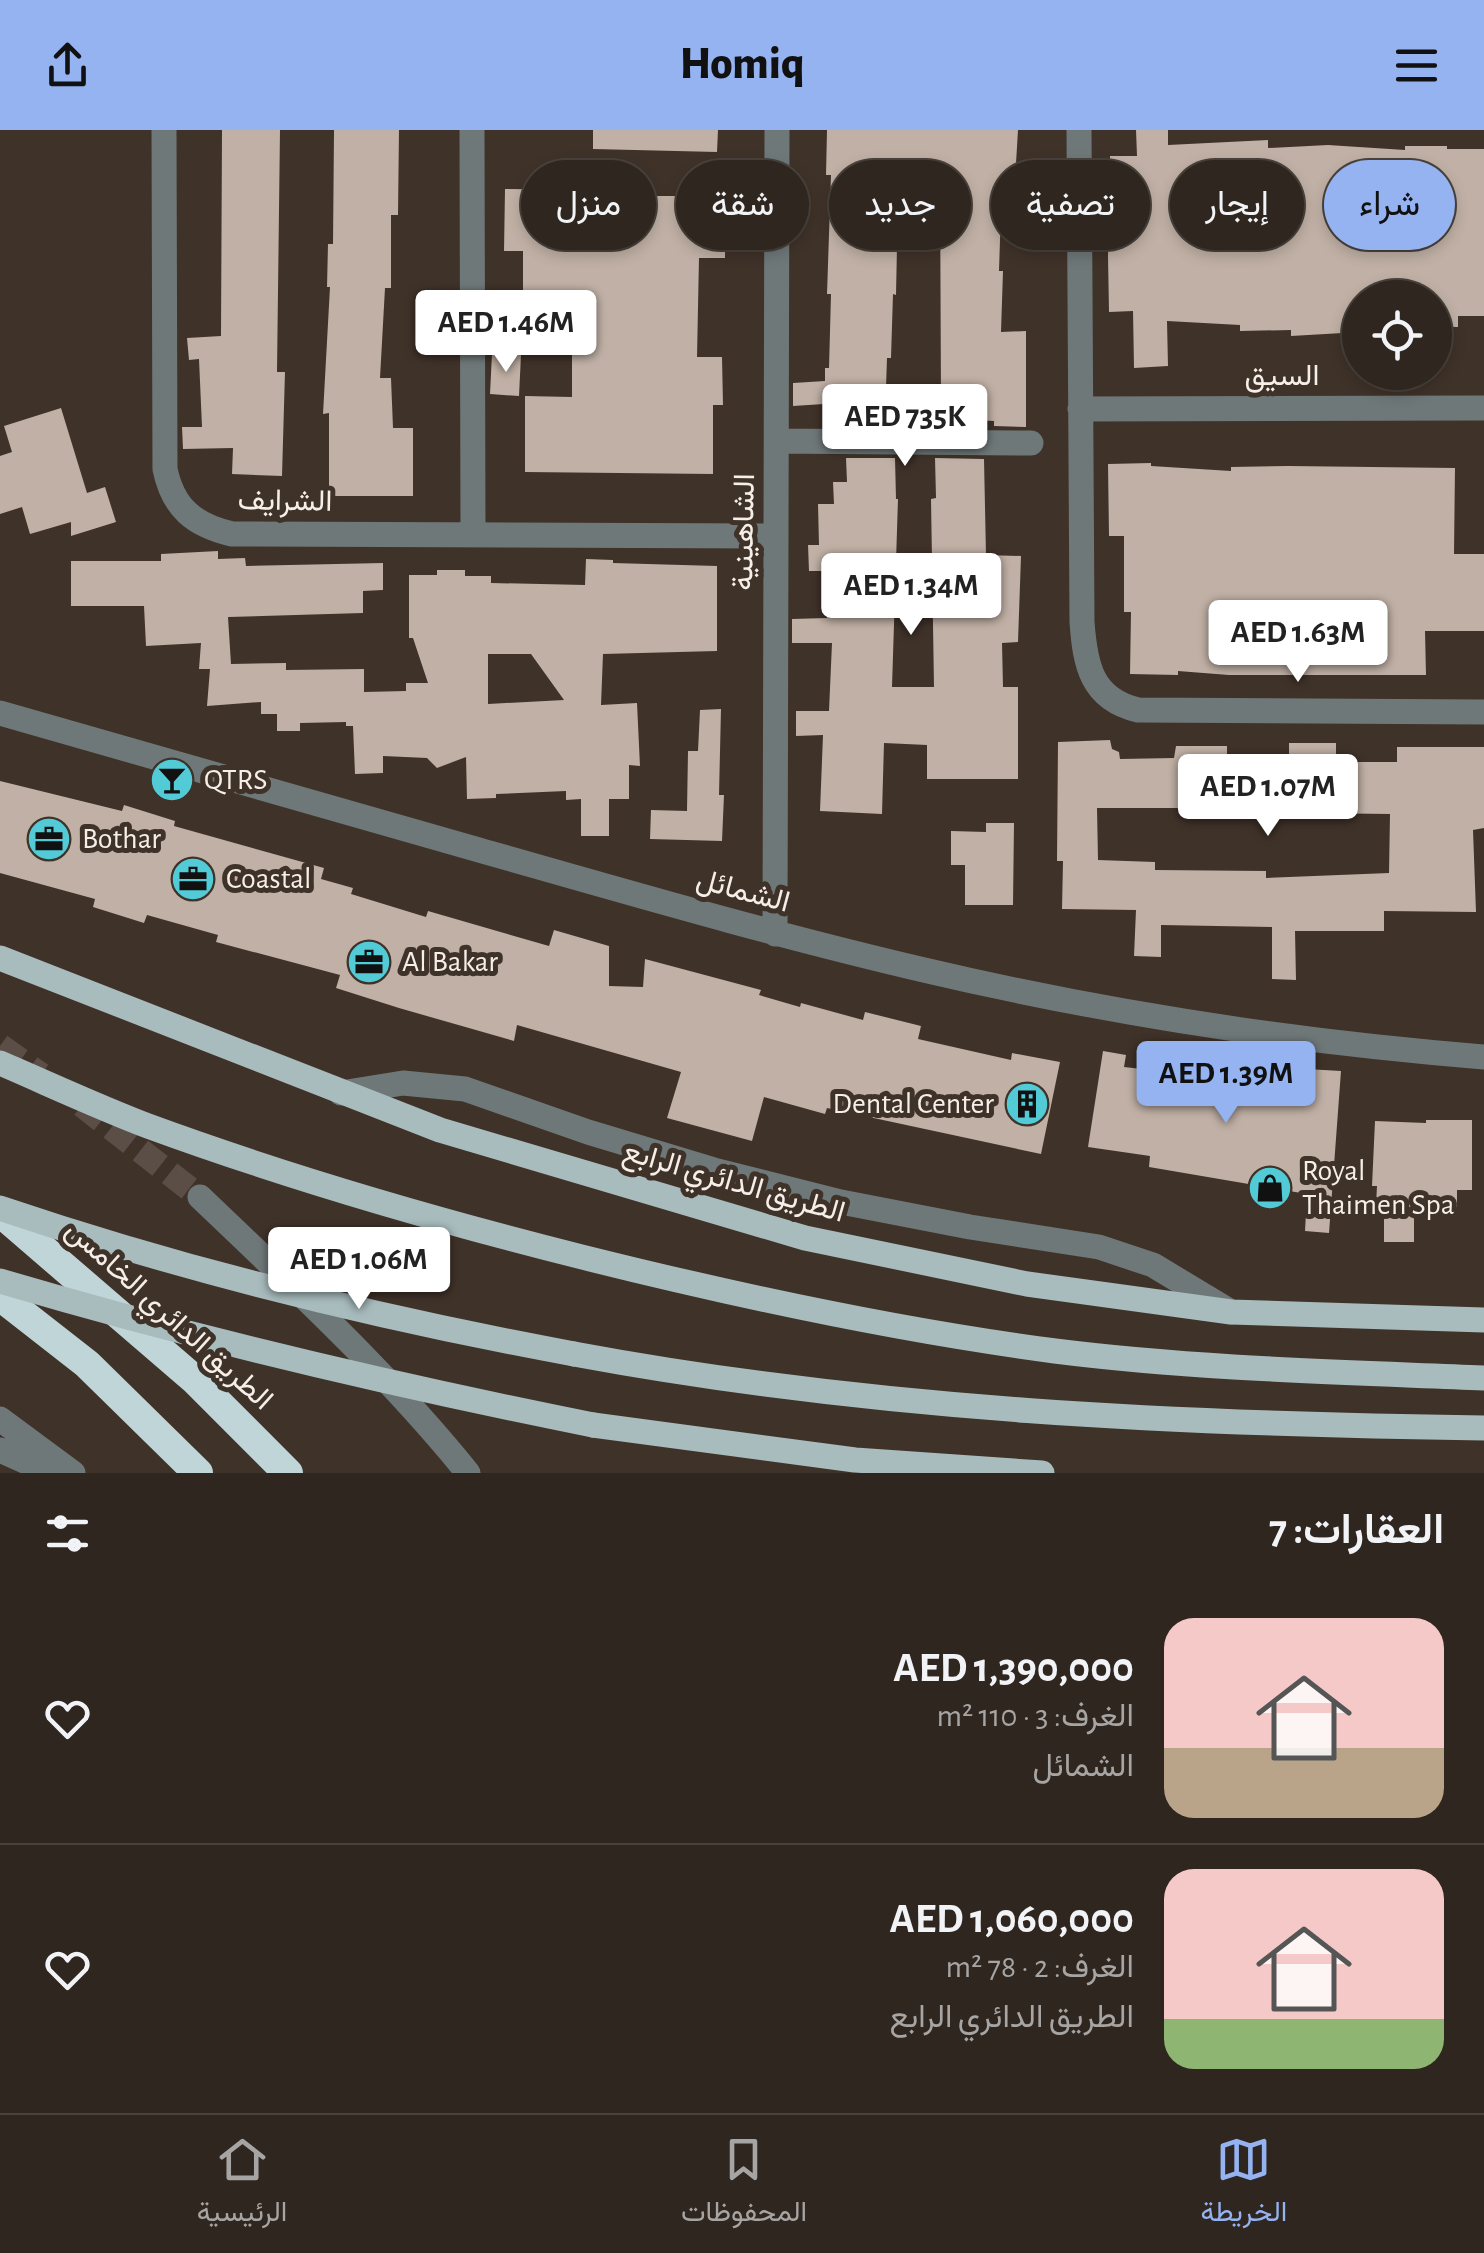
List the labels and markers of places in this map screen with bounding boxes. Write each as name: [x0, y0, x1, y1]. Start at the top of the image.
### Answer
pin: AED 1.46M: [392, 290, 620, 375]
pin: AED 735K: [802, 384, 1008, 469]
pin: AED 1.34M: [797, 553, 1025, 638]
pin: AED 1.63M: [1184, 600, 1412, 685]
pin: AED 1.07M: [1154, 754, 1382, 839]
bar icon: QTRS: [149, 757, 195, 803]
place label: QTRS: [204, 765, 267, 795]
office icon: Bothar: [26, 816, 72, 862]
place label: Bothar: [82, 824, 161, 854]
office icon: Coastal: [170, 856, 216, 902]
place label: Coastal: [226, 864, 312, 894]
office icon: Al Bakar: [346, 939, 392, 985]
place label: Al Bakar: [402, 947, 498, 977]
pin: AED 1.39M: [1112, 1041, 1340, 1126]
building icon: Dental Center: [1004, 1081, 1050, 1127]
place label: Dental Center: [833, 1089, 994, 1119]
place label: Royal Thaimen Spa: [1302, 1156, 1455, 1220]
shop icon: Royal Thaimen Spa: [1247, 1165, 1293, 1211]
pin: AED 1.06M: [245, 1227, 473, 1312]

